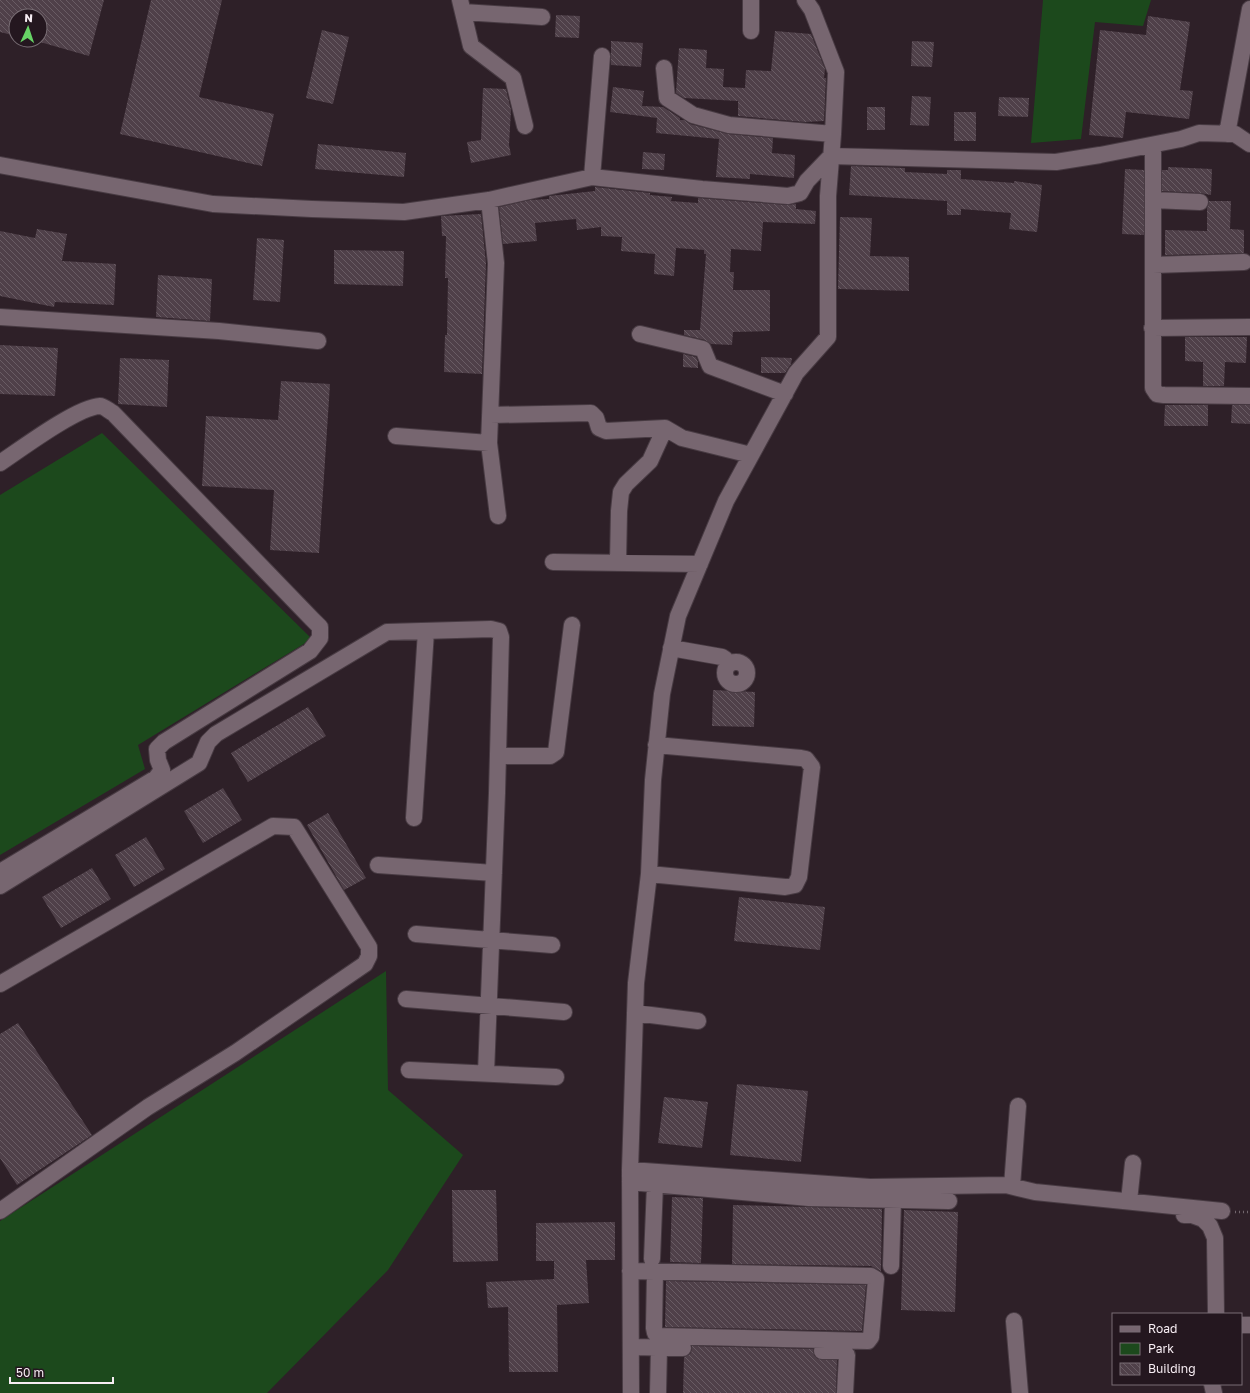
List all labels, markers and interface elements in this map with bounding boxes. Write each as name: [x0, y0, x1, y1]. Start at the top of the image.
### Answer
north arrow: [8, 8, 48, 48]
text: N: [24, 11, 33, 24]
legend: [1112, 1313, 1242, 1385]
text: Road: [1148, 1321, 1177, 1336]
text: Park: [1148, 1341, 1174, 1356]
scale bar: [10, 1359, 113, 1385]
text: Building: [1148, 1361, 1196, 1376]
text: 50 m: [16, 1365, 44, 1380]

